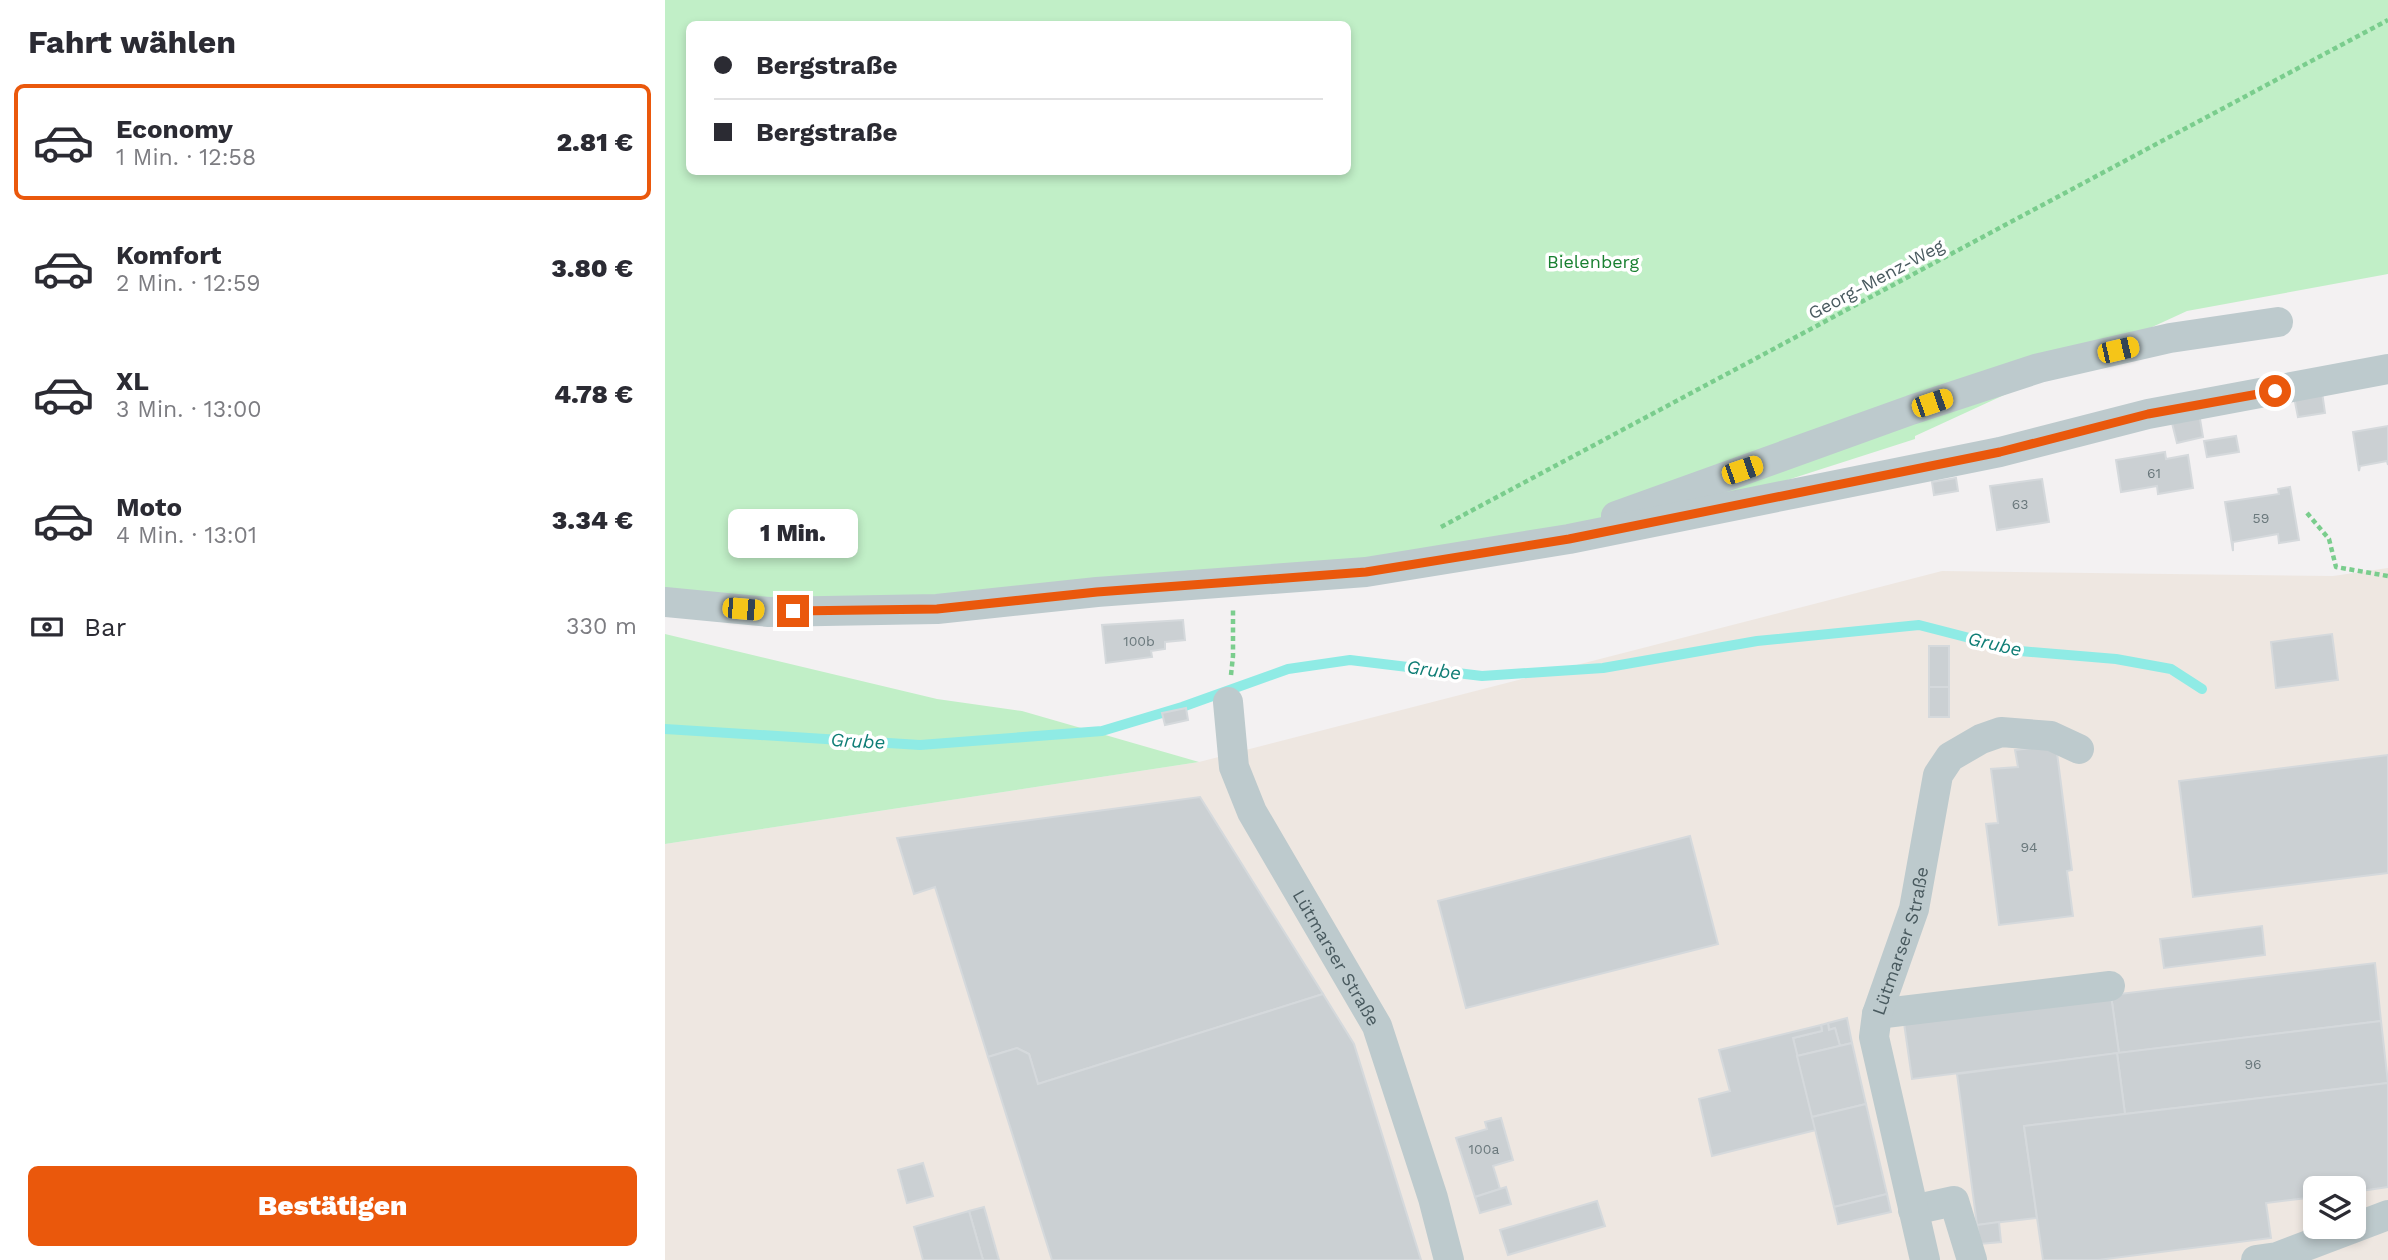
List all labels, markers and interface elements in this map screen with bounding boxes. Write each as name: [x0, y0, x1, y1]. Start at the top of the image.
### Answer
text: Fahrt wählen: [28, 23, 236, 61]
text: Bergstraße: [756, 50, 897, 80]
icon: car: [32, 111, 95, 174]
text: Economy: [116, 114, 233, 144]
text: Bergstraße: [756, 117, 897, 147]
text: 2.81 €: [556, 127, 633, 157]
text: 1 Min. · 12:58: [116, 144, 256, 171]
street label: Georg-Menz-Weg: [1805, 234, 1948, 324]
icon: car: [32, 237, 95, 300]
text: Komfort: [116, 240, 221, 270]
park label: Bielenberg: [1547, 251, 1639, 272]
text: 3.80 €: [551, 253, 633, 283]
text: 2 Min. · 12:59: [116, 270, 261, 297]
car: [2096, 335, 2141, 365]
icon: car: [32, 363, 95, 426]
text: XL: [116, 366, 149, 396]
route start: [2259, 375, 2291, 407]
text: 4.78 €: [554, 379, 633, 409]
car: [1909, 386, 1956, 420]
text: 3 Min. · 13:00: [116, 396, 262, 423]
car: [1719, 453, 1766, 487]
house number: 61: [2147, 465, 2161, 481]
icon: car: [32, 489, 95, 552]
text: Moto: [116, 492, 182, 522]
house number: 63: [2012, 496, 2028, 512]
text: 3.34 €: [552, 505, 633, 535]
callout: 1 Min.: [728, 510, 858, 558]
house number: 59: [2253, 510, 2269, 526]
text: 1 Min.: [760, 520, 826, 547]
text: 4 Min. · 13:01: [116, 522, 257, 549]
route end: [777, 595, 809, 627]
car: [722, 597, 765, 621]
icon: cash: [28, 608, 66, 646]
text: Bar: [84, 612, 126, 642]
text: 330 m: [566, 613, 637, 640]
water label: Grube: [1966, 627, 2024, 661]
house number: 100b: [1123, 633, 1155, 649]
water label: Grube: [1405, 655, 1463, 685]
water label: Grube: [830, 728, 886, 754]
house number: 94: [2020, 839, 2038, 855]
street label: Lütmarser Straße: [1867, 865, 1932, 1018]
street label: Lütmarser Straße: [1289, 885, 1385, 1029]
house number: 96: [2244, 1056, 2262, 1072]
house number: 100a: [1469, 1141, 1499, 1157]
button: Bestätigen: [28, 1166, 637, 1246]
map controls: [2303, 1176, 2366, 1239]
button: layers: [2303, 1176, 2366, 1239]

